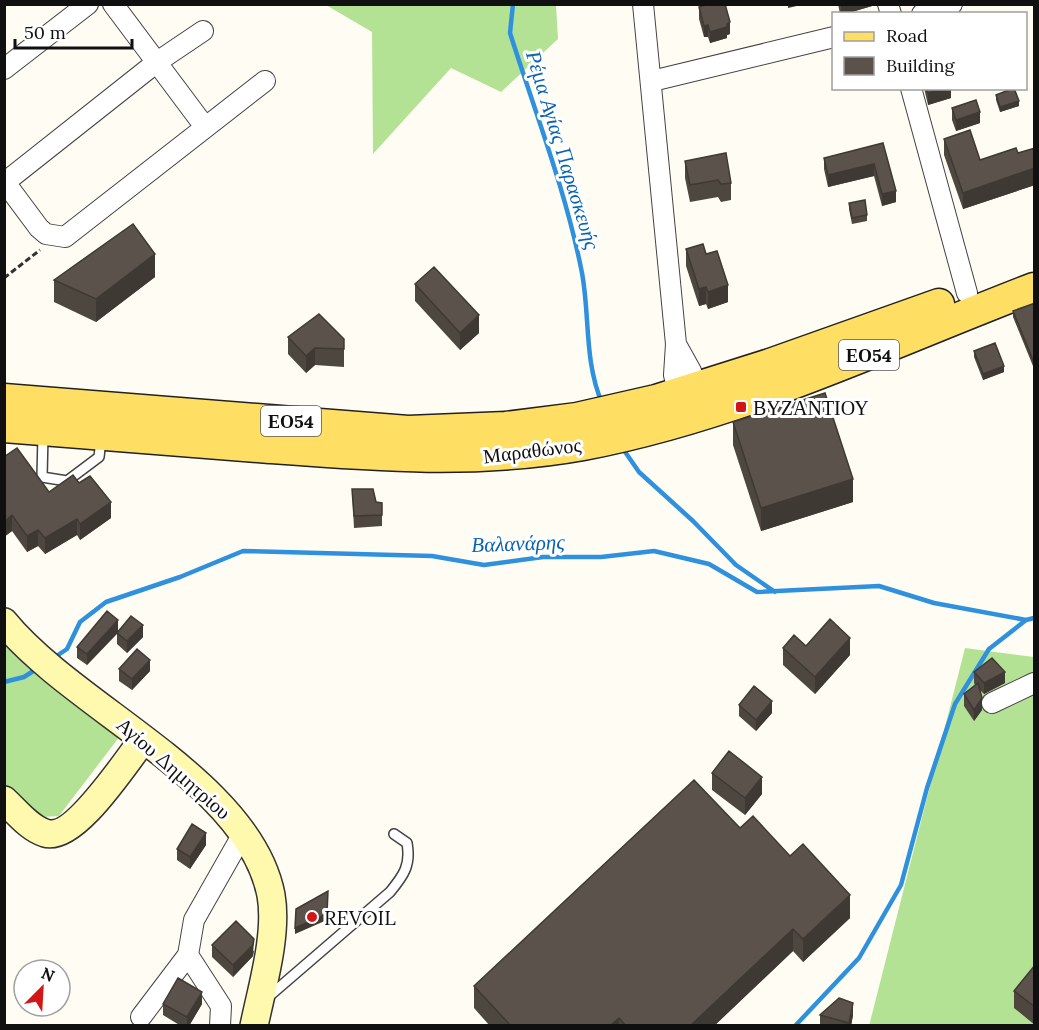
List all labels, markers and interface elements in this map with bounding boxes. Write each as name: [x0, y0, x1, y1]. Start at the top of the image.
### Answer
scale bar: [15, 12, 132, 50]
legend: [832, 12, 1027, 90]
text: 50 m: [24, 21, 66, 44]
text: Road: [886, 24, 928, 47]
water label: Ρέμα Αγίας Παρασκευής: [520, 46, 606, 253]
text: Building: [886, 54, 956, 77]
road number: ΕΟ54: [839, 340, 899, 370]
place label: ΒΥΖΑΝΤΙΟΥ: [753, 395, 869, 420]
marker: ΒΥΖΑΝΤΙΟΥ: [734, 400, 748, 414]
road number: ΕΟ54: [261, 406, 321, 436]
street label: Μαραθώνος: [482, 432, 582, 468]
water label: Βαλανάρης: [471, 528, 566, 558]
street label: Αγίου Δημητρίου: [112, 712, 236, 824]
place label: REVOIL: [324, 905, 396, 930]
marker: REVOIL: [305, 910, 319, 924]
north arrow: [12, 958, 72, 1018]
text: N: [38, 963, 58, 986]

